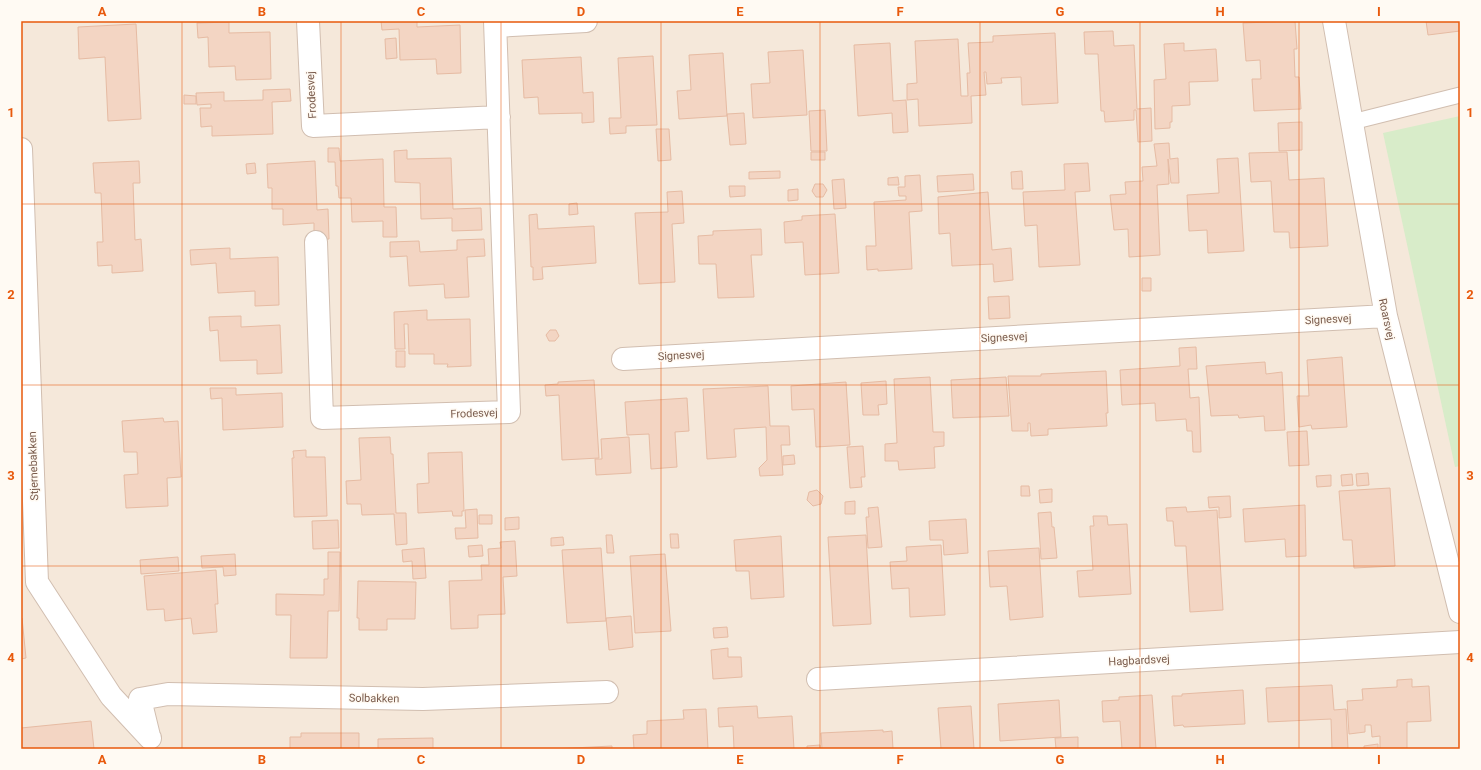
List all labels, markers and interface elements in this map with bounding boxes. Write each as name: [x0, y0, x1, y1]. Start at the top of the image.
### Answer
text: A: [98, 4, 107, 19]
text: B: [258, 4, 266, 19]
text: C: [417, 4, 426, 19]
text: D: [577, 4, 585, 19]
text: E: [736, 4, 744, 19]
text: F: [896, 4, 904, 19]
text: G: [1056, 4, 1065, 19]
text: H: [1215, 4, 1225, 19]
text: I: [1377, 4, 1381, 19]
street label: Frodesvej: [304, 71, 319, 119]
text: 1: [7, 105, 15, 120]
text: 1: [1466, 105, 1474, 120]
text: 2: [7, 287, 15, 302]
text: 2: [1466, 287, 1474, 302]
street label: Roarsvej: [1376, 297, 1397, 341]
street label: Signesvej: [1304, 312, 1352, 327]
street label: Signesvej: [980, 330, 1028, 345]
street label: Signesvej: [657, 348, 705, 363]
street label: Frodesvej: [450, 406, 498, 421]
street label: Stjernebakken: [26, 431, 41, 501]
text: 3: [7, 468, 15, 483]
text: 3: [1466, 468, 1474, 483]
text: 4: [7, 650, 15, 665]
text: 4: [1466, 650, 1474, 665]
street label: Hagbardsvej: [1108, 652, 1170, 669]
street label: Solbakken: [349, 692, 399, 705]
text: A: [98, 752, 107, 767]
text: B: [258, 752, 266, 767]
text: C: [417, 752, 426, 767]
text: D: [577, 752, 585, 767]
text: E: [736, 752, 744, 767]
text: F: [896, 752, 904, 767]
text: G: [1056, 752, 1065, 767]
text: H: [1215, 752, 1225, 767]
text: I: [1377, 752, 1381, 767]

